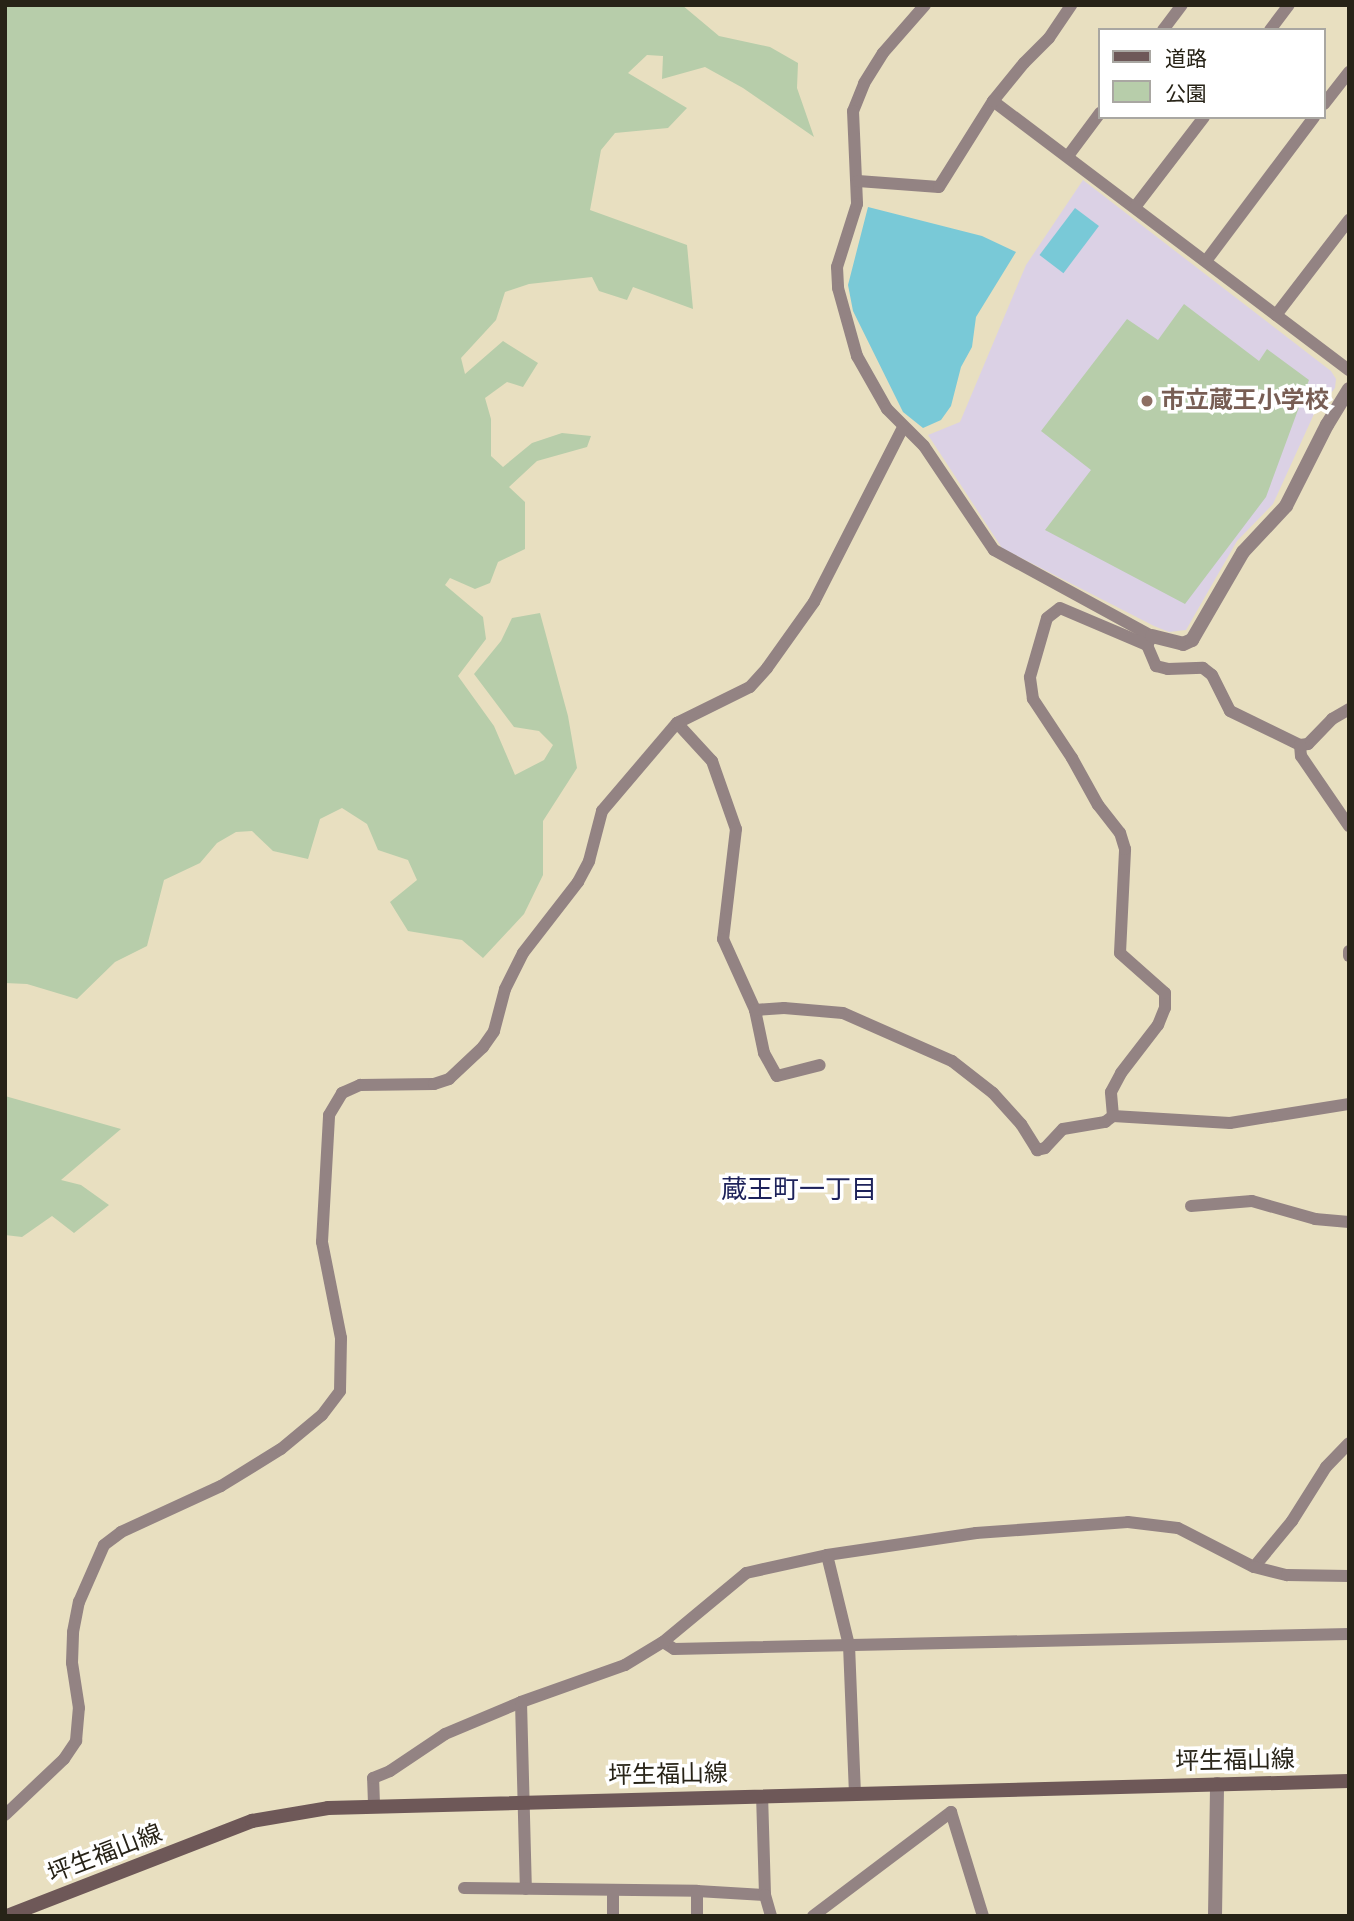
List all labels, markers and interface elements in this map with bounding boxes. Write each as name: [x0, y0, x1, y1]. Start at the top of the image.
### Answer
legend: [1098, 28, 1326, 119]
text: 道路: [1165, 47, 1207, 71]
text: 公園: [1165, 82, 1207, 106]
place label: 市立蔵王小学校: [1161, 387, 1329, 415]
marker: 市立蔵王小学校: [1139, 393, 1155, 409]
district label: 蔵王町一丁目: [721, 1174, 877, 1206]
street label: 坪生福山線: [1175, 1746, 1295, 1776]
street label: 坪生福山線: [608, 1760, 728, 1790]
street label: 坪生福山線: [44, 1819, 166, 1889]

